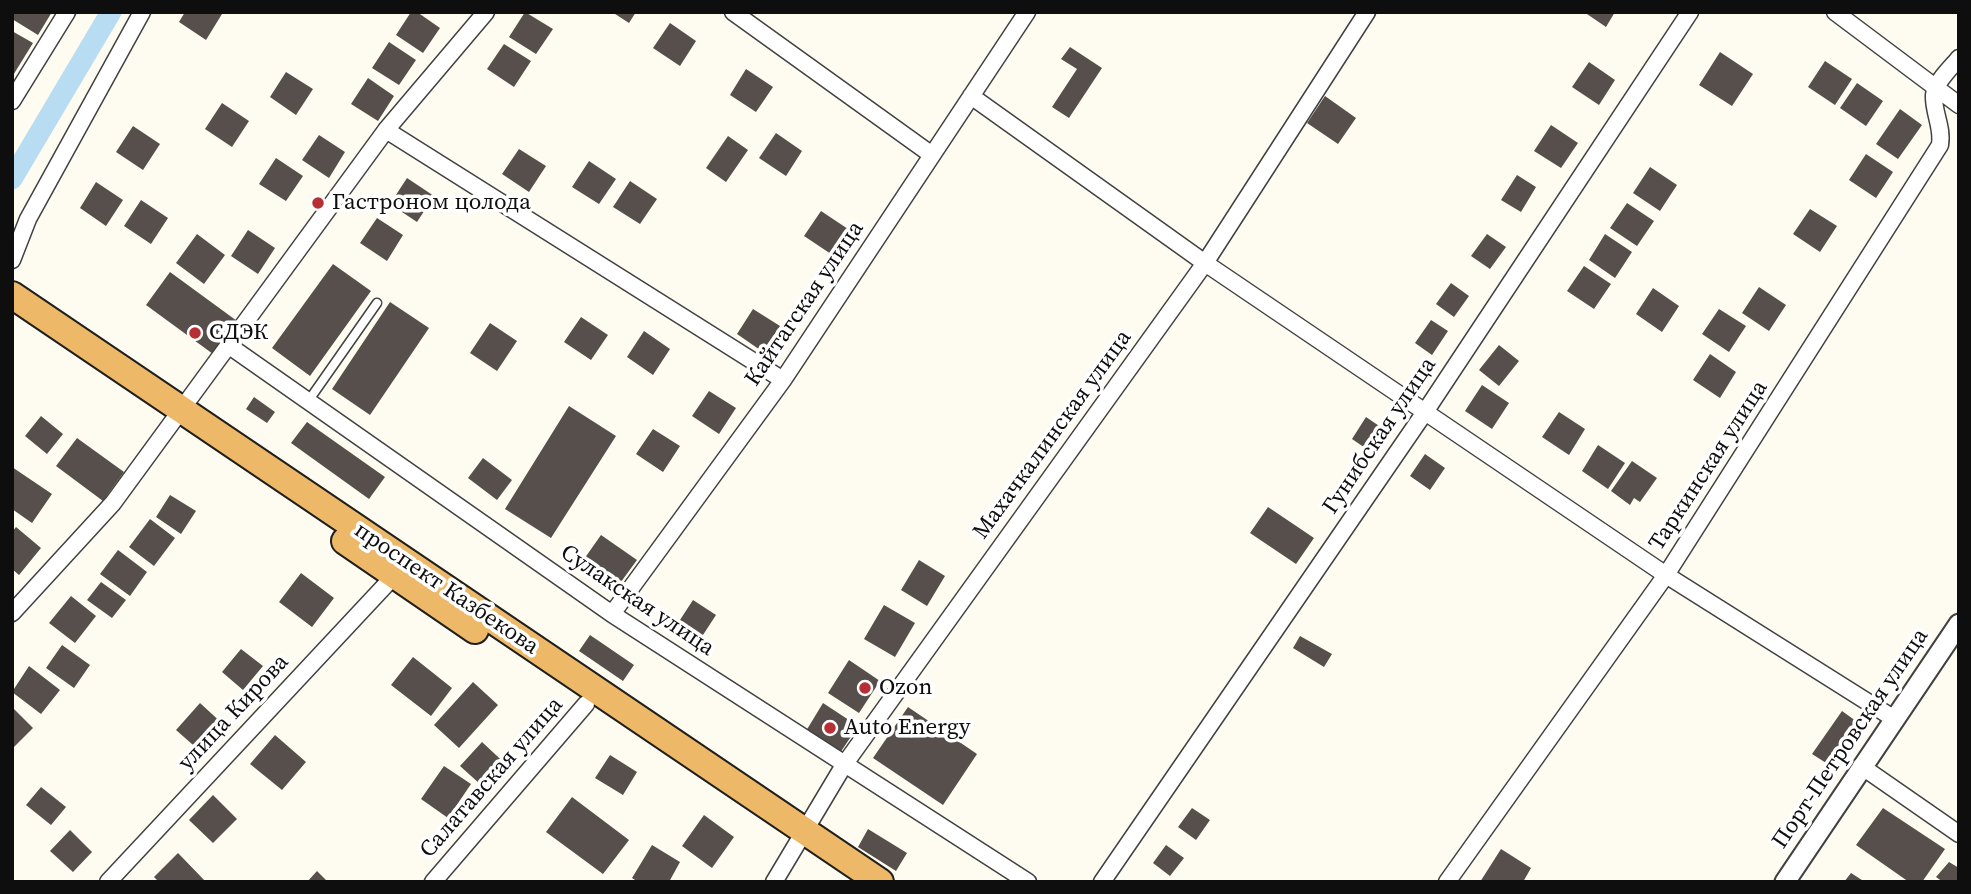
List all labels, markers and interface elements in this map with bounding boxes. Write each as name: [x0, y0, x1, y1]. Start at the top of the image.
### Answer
place label: Гастроном цолода: [332, 189, 531, 217]
marker: Гастроном цолода: [310, 195, 326, 211]
street label: Кайтагская улица: [740, 216, 870, 392]
place label: СДЭК: [209, 319, 268, 347]
marker: СДЭК: [187, 325, 203, 341]
street label: Махачкалинская улица: [968, 325, 1138, 545]
street label: Гунибская улица: [1317, 352, 1443, 520]
street label: Таркинская улица: [1644, 376, 1774, 556]
street label: проспект Казбекова: [348, 517, 544, 661]
street label: Сулакская улица: [555, 539, 719, 663]
street label: Порт-Петровская улица: [1767, 624, 1935, 854]
street label: улица Кирова: [173, 649, 295, 777]
place label: Ozon: [879, 674, 932, 702]
marker: Ozon: [857, 680, 873, 696]
street label: Салатавская улица: [415, 692, 569, 864]
place label: Auto Energy: [844, 714, 971, 742]
marker: Auto Energy: [822, 720, 838, 736]

